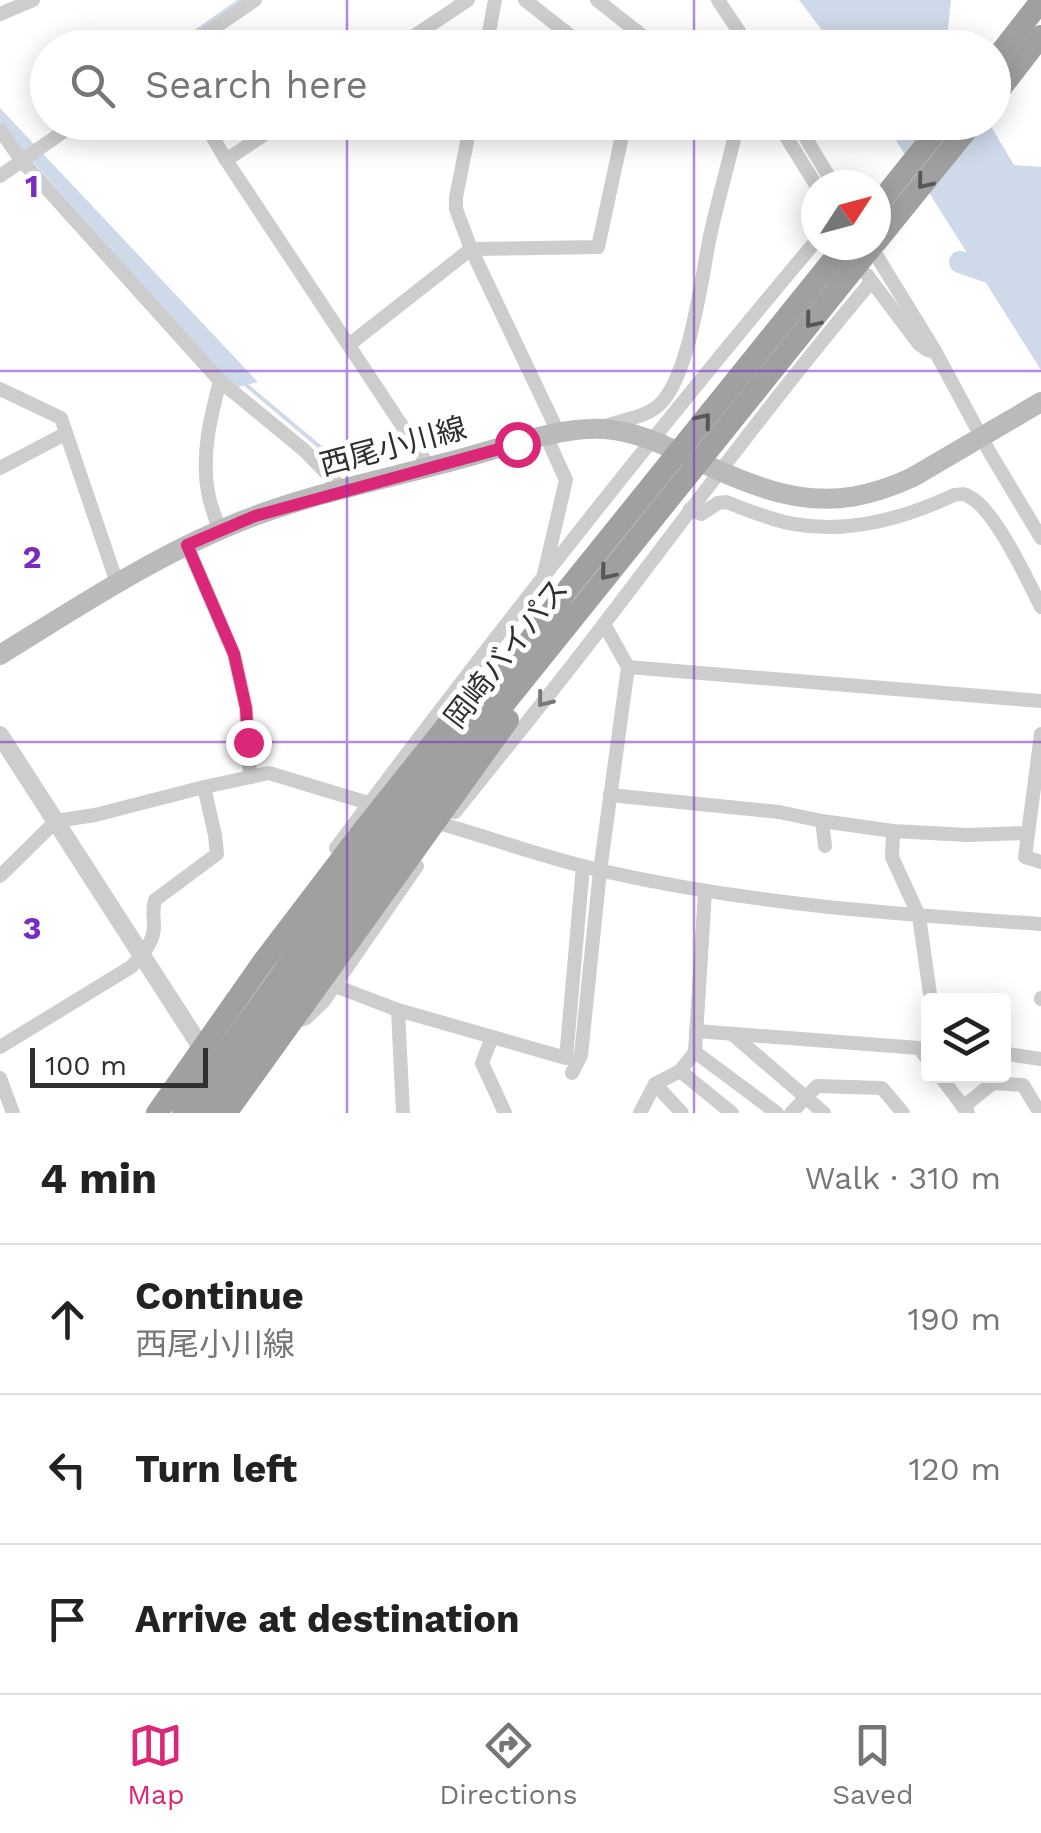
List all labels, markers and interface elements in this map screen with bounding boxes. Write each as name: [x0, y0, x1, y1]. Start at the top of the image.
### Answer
search box: [30, 30, 1011, 140]
icon: search: [65, 58, 120, 113]
text: Search here: [145, 63, 368, 107]
text: 1: [25, 167, 39, 205]
north arrow: [801, 170, 891, 260]
one-way arrow: [918, 171, 936, 189]
one-way arrow: [806, 309, 824, 327]
street label: 西尾小川線: [316, 410, 470, 482]
one-way arrow: [692, 413, 710, 431]
route start: [495, 422, 541, 468]
text: 2: [22, 538, 42, 576]
one-way arrow: [601, 562, 619, 580]
street label: 岡崎バイパス: [437, 572, 575, 734]
one-way arrow: [538, 689, 556, 707]
route end: [226, 720, 272, 766]
text: 3: [23, 909, 41, 947]
map controls: [921, 993, 1011, 1083]
button: layers: [921, 993, 1011, 1083]
scale bar: [30, 1043, 208, 1088]
text: 100 m: [45, 1049, 127, 1082]
text: 4 min: [40, 1154, 157, 1203]
text: Walk · 310 m: [805, 1159, 1001, 1197]
text: Continue: [135, 1274, 304, 1318]
icon: ahead: [40, 1292, 95, 1347]
text: 190 m: [907, 1300, 1001, 1338]
text: 西尾小川線: [135, 1325, 295, 1363]
icon: left: [40, 1442, 95, 1497]
text: Turn left: [135, 1447, 297, 1491]
text: 120 m: [909, 1450, 1001, 1488]
icon: arrive: [40, 1592, 95, 1647]
text: Arrive at destination: [135, 1597, 520, 1641]
tab: Map: [127, 1718, 185, 1811]
tab: Directions: [439, 1718, 578, 1811]
tab: Saved: [832, 1718, 914, 1811]

